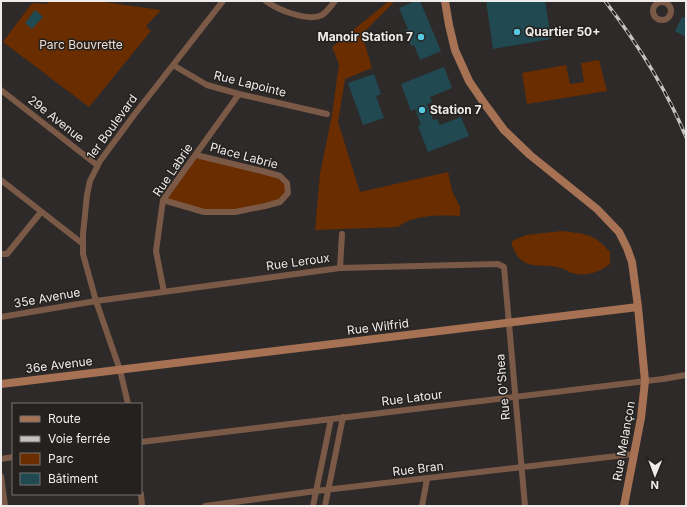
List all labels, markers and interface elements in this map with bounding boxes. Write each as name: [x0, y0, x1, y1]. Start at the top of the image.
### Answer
place label: Quartier 50+: [525, 24, 600, 39]
marker: Quartier 50+: [512, 27, 522, 37]
place label: Manoir Station 7: [317, 29, 413, 44]
marker: Manoir Station 7: [416, 32, 426, 42]
park label: Parc Bouvrette: [39, 37, 123, 52]
street label: Rue Lapointe: [212, 67, 288, 100]
street label: 1er Boulevard: [83, 91, 140, 162]
street label: 29e Avenue: [25, 92, 87, 145]
place label: Station 7: [430, 102, 482, 117]
marker: Station 7: [417, 105, 427, 115]
street label: Place Labrie: [208, 139, 280, 172]
street label: Rue Labrie: [149, 140, 196, 199]
street label: Rue Leroux: [265, 250, 331, 273]
street label: 35e Avenue: [13, 284, 81, 311]
street label: Rue Wilfrid: [346, 315, 410, 338]
street label: 36e Avenue: [25, 353, 93, 376]
street label: Rue O'Shea: [492, 353, 513, 421]
street label: Rue Latour: [381, 386, 444, 409]
street label: Rue Melançon: [609, 400, 638, 482]
legend: [12, 403, 142, 495]
text: Route: [48, 411, 81, 426]
text: Voie ferrée: [48, 431, 110, 446]
text: Parc: [48, 451, 74, 466]
north arrow: [635, 455, 675, 495]
street label: Rue Bran: [392, 458, 444, 479]
text: Bâtiment: [48, 471, 98, 486]
text: N: [651, 478, 659, 492]

